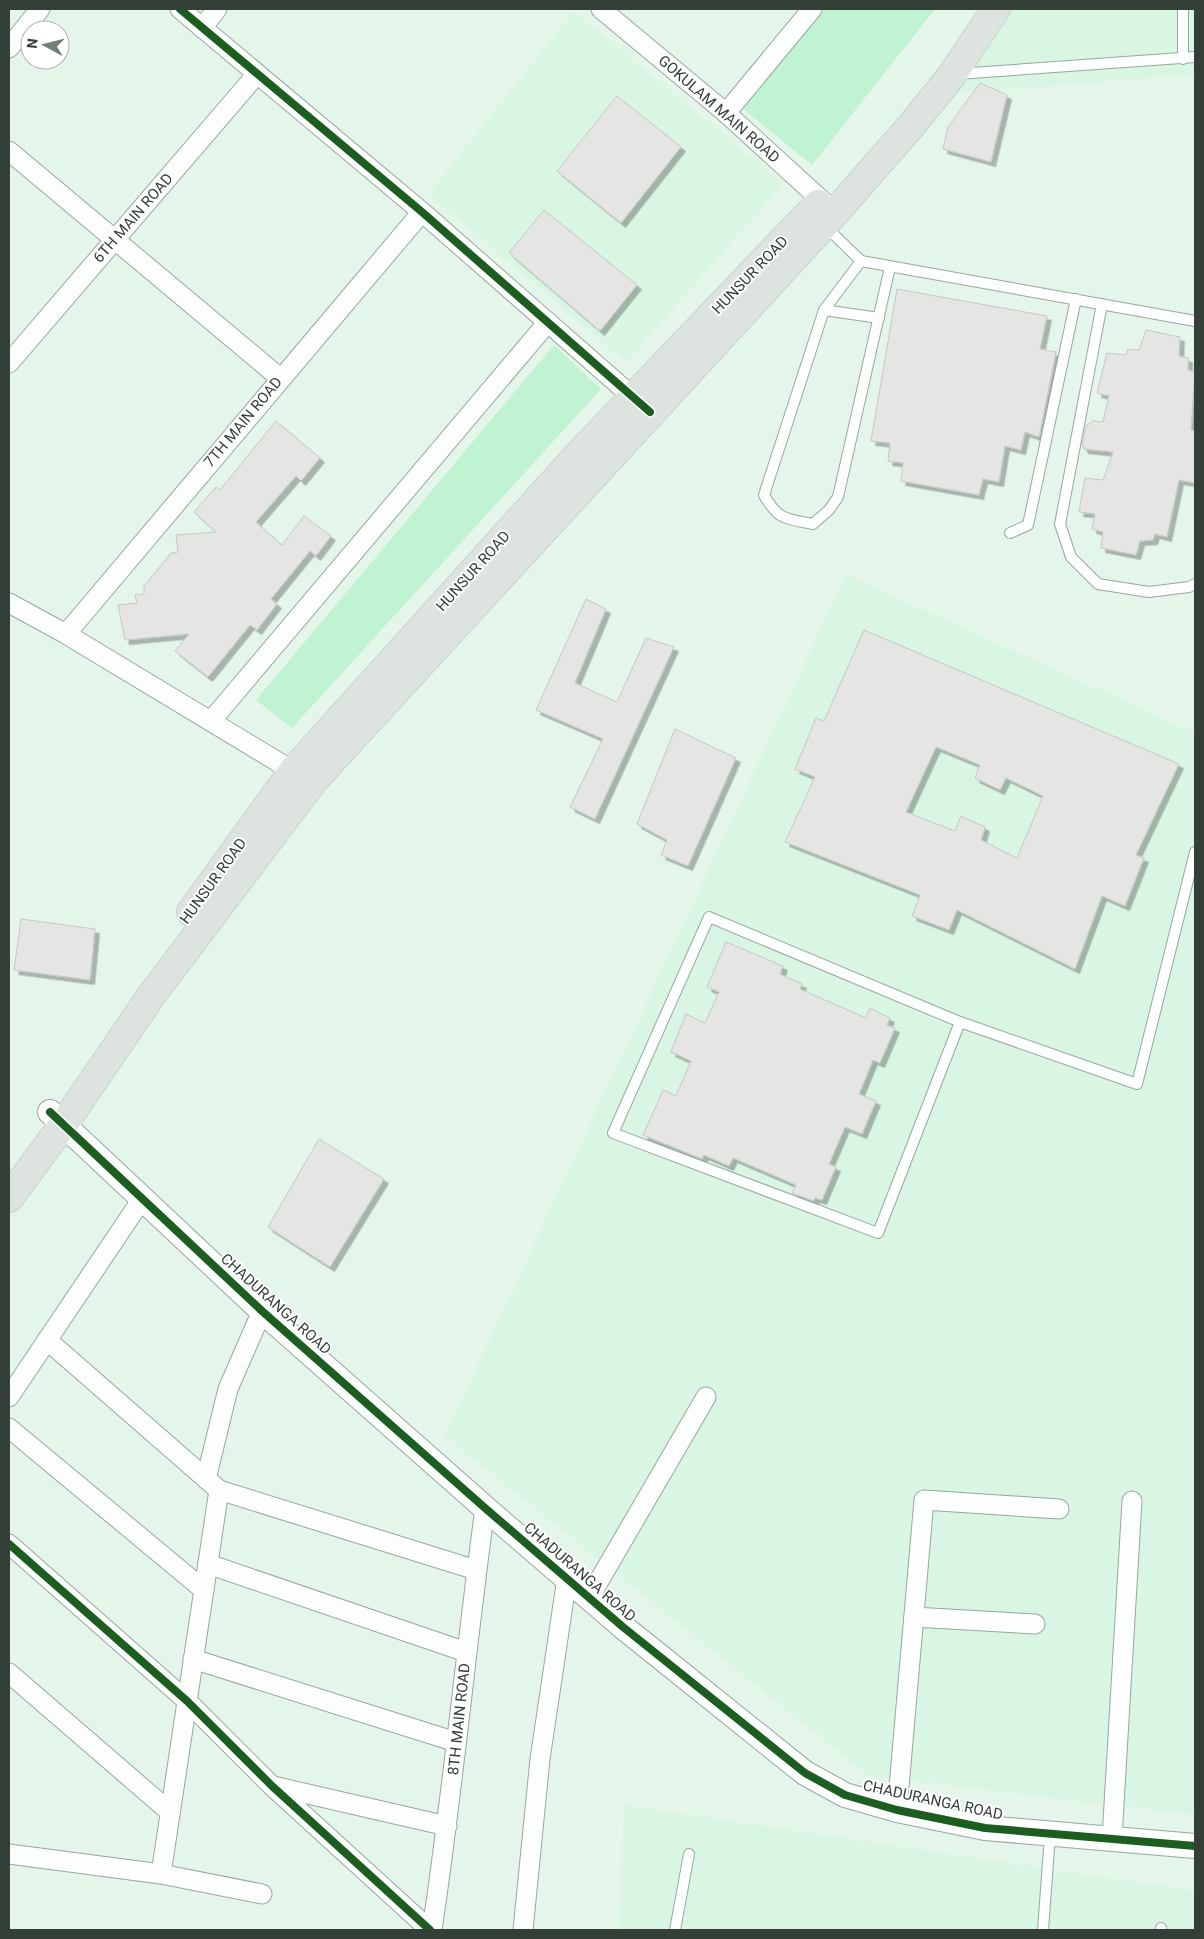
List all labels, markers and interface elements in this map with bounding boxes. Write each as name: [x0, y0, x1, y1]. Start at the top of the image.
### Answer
north arrow: [20, 20, 70, 70]
text: N: [24, 38, 41, 49]
street label: GOKULAM MAIN ROAD: [655, 51, 783, 167]
street label: 6TH MAIN ROAD: [89, 170, 177, 266]
street label: HUNSUR ROAD: [708, 232, 792, 318]
street label: 7TH MAIN ROAD: [200, 373, 286, 471]
street label: HUNSUR ROAD: [432, 527, 514, 615]
street label: HUNSUR ROAD: [176, 835, 250, 927]
street label: CHADURANGA ROAD: [217, 1250, 335, 1358]
street label: CHADURANGA ROAD: [520, 1518, 640, 1626]
street label: 8TH MAIN ROAD: [444, 1662, 474, 1776]
street label: CHADURANGA ROAD: [861, 1776, 1005, 1824]

